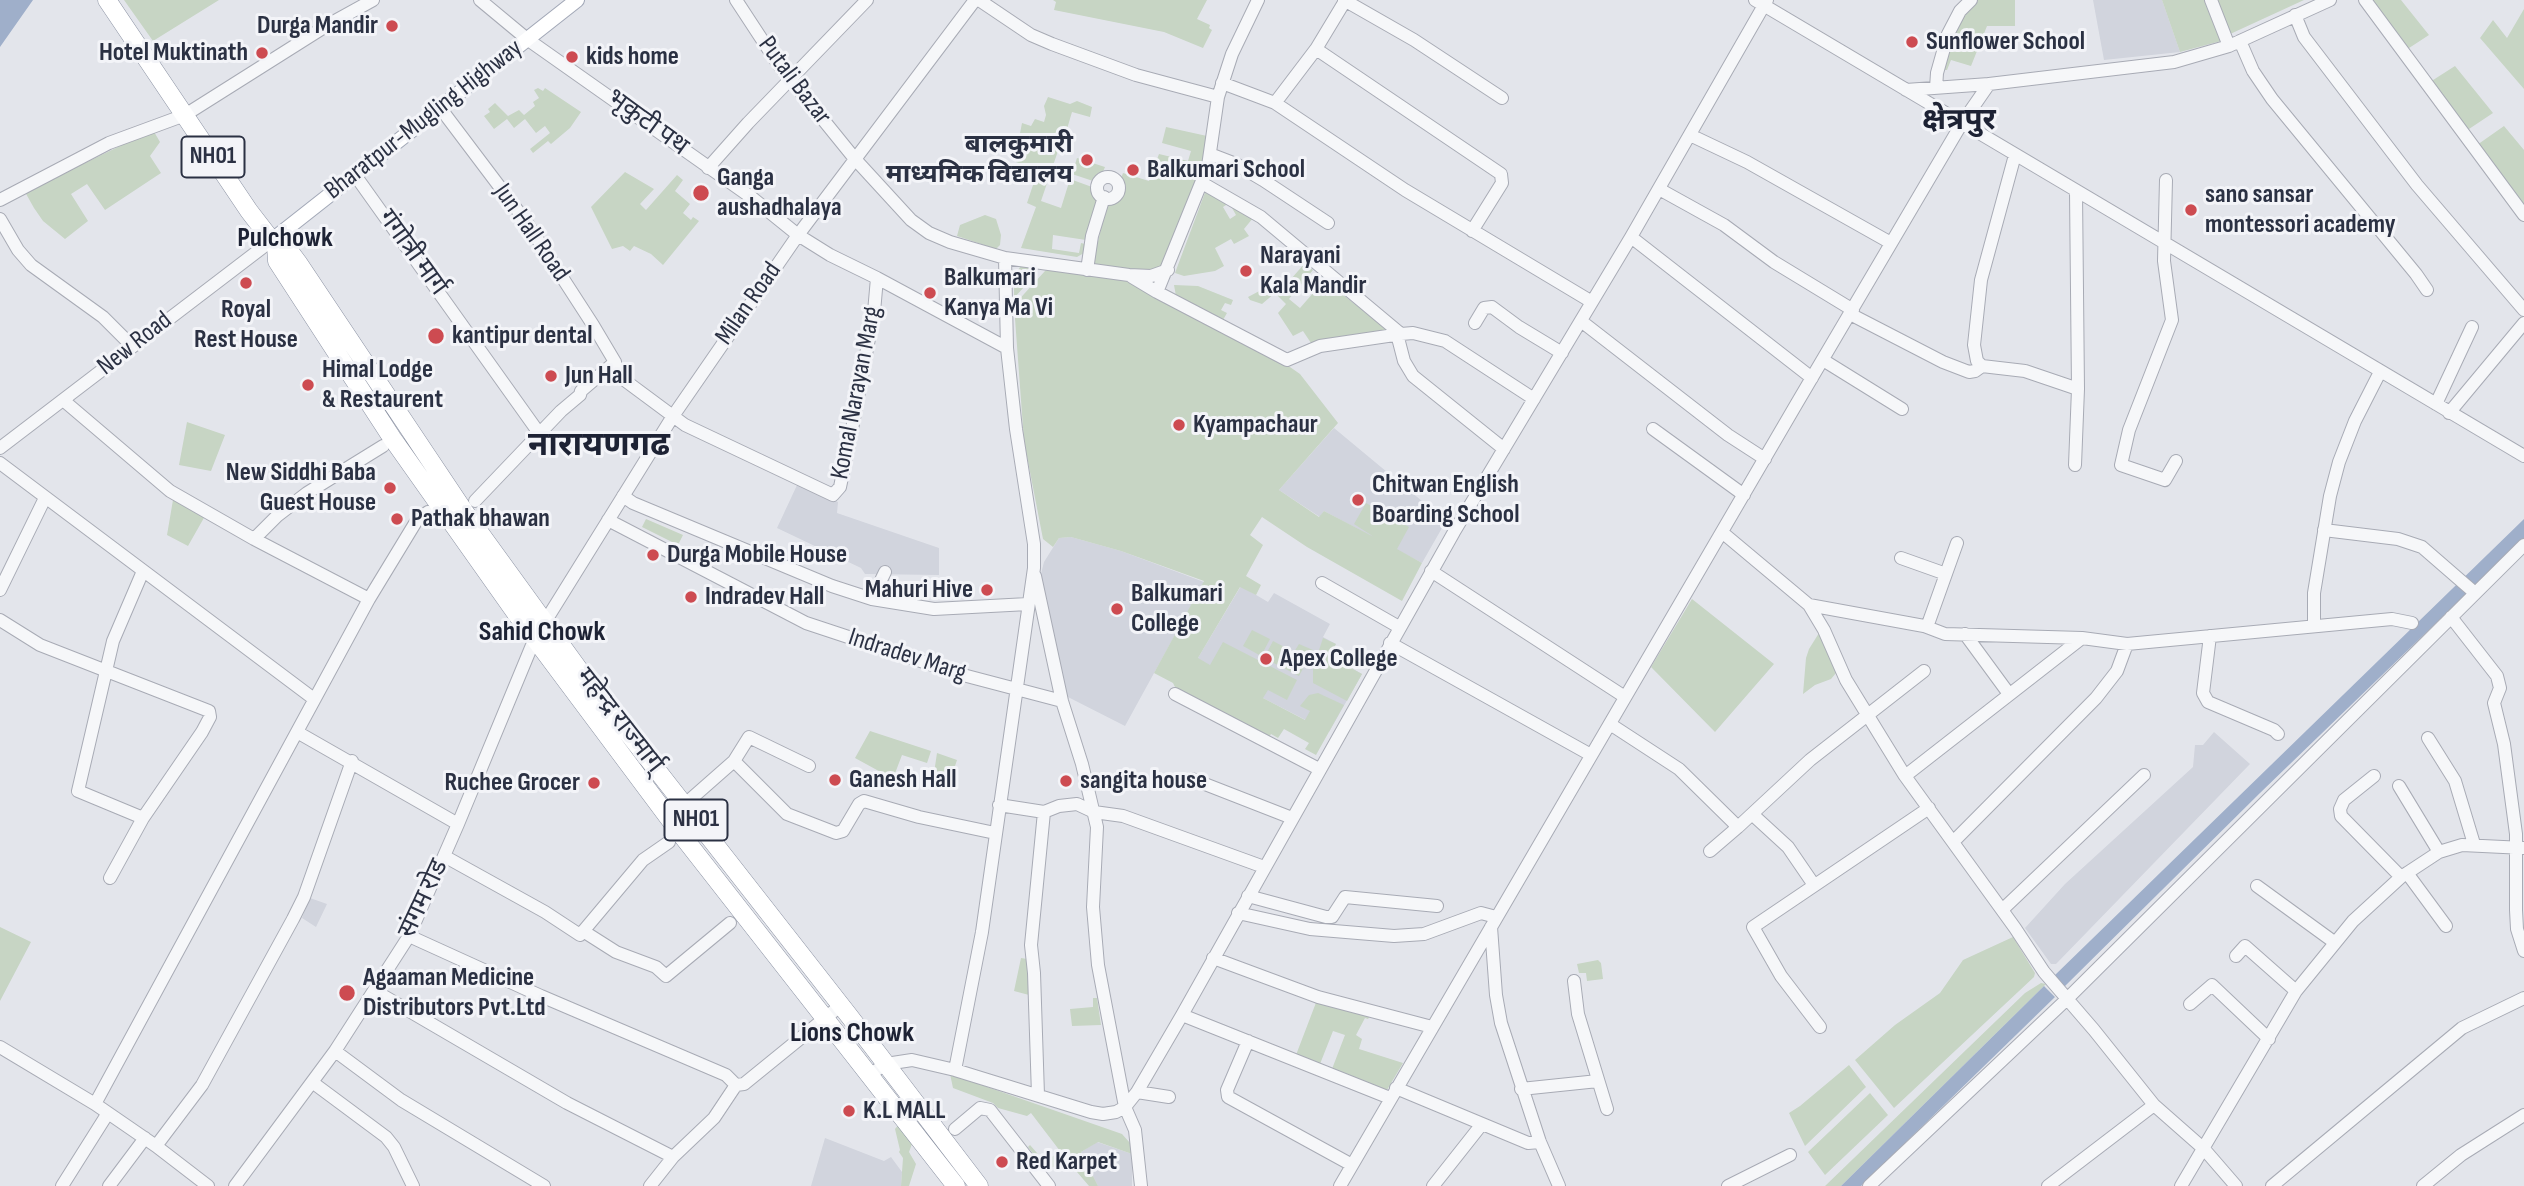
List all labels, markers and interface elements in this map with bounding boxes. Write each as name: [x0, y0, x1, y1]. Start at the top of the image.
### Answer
place label: Durga Mandir: [257, 10, 378, 42]
marker: Durga Mandir: [384, 18, 400, 34]
place label: Sunflower School: [1926, 26, 2085, 58]
street label: Putali Bazar: [751, 31, 837, 131]
street label: Bharatpur-Mugling Highway: [319, 33, 529, 207]
marker: Sunflower School: [1904, 34, 1920, 50]
place label: Hotel Muktinath: [99, 37, 248, 69]
place label: kids home: [586, 41, 679, 73]
marker: Hotel Muktinath: [254, 45, 270, 61]
marker: kids home: [564, 49, 580, 65]
street label: भृकुटी पथ: [600, 83, 694, 163]
district label: क्षेत्रपुर: [1922, 103, 1996, 139]
place label: बालकुमारी माध्यमिक विद्यालय: [886, 129, 1073, 190]
road number: NH01: [182, 136, 244, 177]
marker: बालकुमारी माध्यमिक विद्यालय: [1079, 152, 1095, 168]
place label: Balkumari School: [1147, 154, 1305, 186]
place label: Ganga aushadhalaya: [717, 162, 842, 224]
marker: Balkumari School: [1125, 162, 1141, 178]
street label: Jun Hall Road: [486, 178, 576, 288]
place label: sano sansar montessori academy: [2205, 179, 2396, 241]
marker: Ganga aushadhalaya: [691, 183, 711, 203]
marker: sano sansar montessori academy: [2183, 202, 2199, 218]
street label: गंगोत्री मार्ग: [371, 204, 453, 302]
district label: Pulchowk: [237, 222, 333, 256]
place label: Narayani Kala Mandir: [1260, 240, 1366, 302]
street label: Milan Road: [709, 257, 789, 351]
place label: Balkumari Kanya Ma Vi: [944, 262, 1053, 324]
marker: Narayani Kala Mandir: [1238, 263, 1254, 279]
marker: Royal Rest House: [238, 275, 254, 291]
marker: Balkumari Kanya Ma Vi: [922, 285, 938, 301]
place label: Royal Rest House: [194, 294, 298, 356]
street label: Komal Narayan Marg: [825, 304, 889, 482]
street label: New Road: [92, 305, 178, 383]
place label: kantipur dental: [452, 320, 592, 352]
marker: kantipur dental: [426, 326, 446, 346]
place label: Himal Lodge & Restaurent: [322, 354, 443, 416]
place label: Jun Hall: [565, 360, 633, 392]
marker: Jun Hall: [543, 368, 559, 384]
marker: Himal Lodge & Restaurent: [300, 377, 316, 393]
place label: Kyampachaur: [1193, 409, 1318, 441]
marker: Kyampachaur: [1171, 417, 1187, 433]
district label: नारायणगढ: [528, 427, 670, 467]
place label: New Siddhi Baba Guest House: [226, 457, 376, 518]
place label: Chitwan English Boarding School: [1372, 469, 1519, 530]
marker: New Siddhi Baba Guest House: [382, 480, 398, 496]
marker: Chitwan English Boarding School: [1350, 492, 1366, 508]
place label: Pathak bhawan: [411, 503, 550, 535]
marker: Pathak bhawan: [389, 511, 405, 527]
place label: Durga Mobile House: [667, 539, 847, 571]
marker: Durga Mobile House: [645, 547, 661, 563]
place label: Mahuri Hive: [865, 574, 973, 606]
place label: Balkumari College: [1131, 578, 1223, 640]
place label: Indradev Hall: [705, 581, 824, 613]
marker: Mahuri Hive: [979, 582, 995, 598]
marker: Indradev Hall: [683, 589, 699, 605]
marker: Balkumari College: [1109, 601, 1125, 617]
district label: Sahid Chowk: [479, 616, 605, 650]
street label: Indradev Marg: [844, 622, 970, 690]
place label: Apex College: [1280, 643, 1398, 675]
marker: Apex College: [1258, 651, 1274, 667]
street label: महेन्द्र राज्मार्ग्: [568, 662, 670, 780]
place label: Ganesh Hall: [849, 764, 957, 796]
place label: sangita house: [1080, 765, 1207, 797]
place label: Ruchee Grocer: [444, 767, 580, 799]
marker: Ganesh Hall: [827, 772, 843, 788]
marker: sangita house: [1058, 773, 1074, 789]
marker: Ruchee Grocer: [586, 775, 602, 791]
road number: NH01: [664, 800, 728, 840]
street label: संगम रोड: [392, 855, 456, 943]
place label: Agaaman Medicine Distributors Pvt.Ltd: [363, 962, 546, 1024]
marker: Agaaman Medicine Distributors Pvt.Ltd: [337, 983, 357, 1003]
district label: Lions Chowk: [790, 1017, 914, 1051]
place label: K.L MALL: [863, 1095, 946, 1127]
marker: K.L MALL: [841, 1103, 857, 1119]
place label: Red Karpet: [1016, 1146, 1117, 1178]
marker: Red Karpet: [994, 1154, 1010, 1170]

